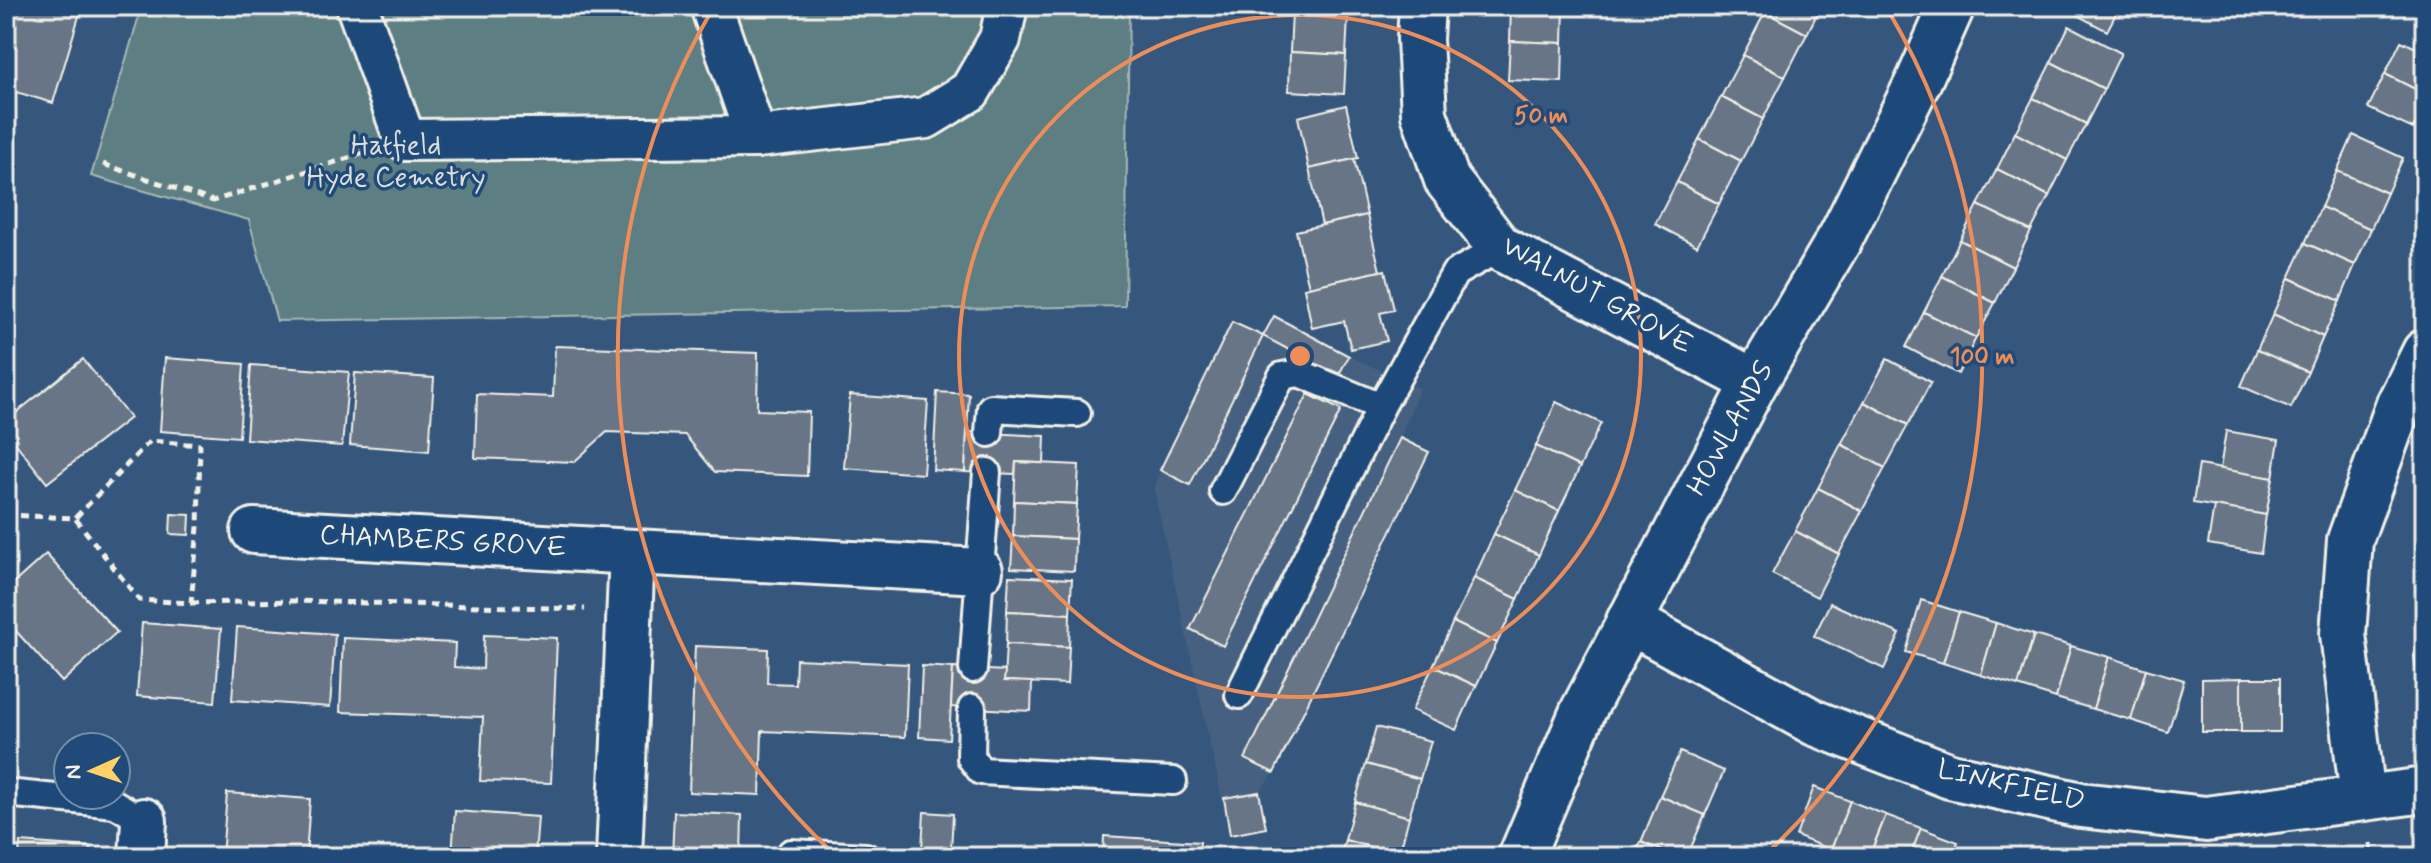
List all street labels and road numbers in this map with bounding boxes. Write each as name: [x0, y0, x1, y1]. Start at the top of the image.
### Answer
street label: WALNUT GROVE: [1495, 228, 1699, 364]
street label: HOWLANDS: [1679, 355, 1783, 503]
street label: CHAMBERS GROVE: [319, 517, 567, 567]
street label: LINKFIELD: [1934, 751, 2088, 821]

